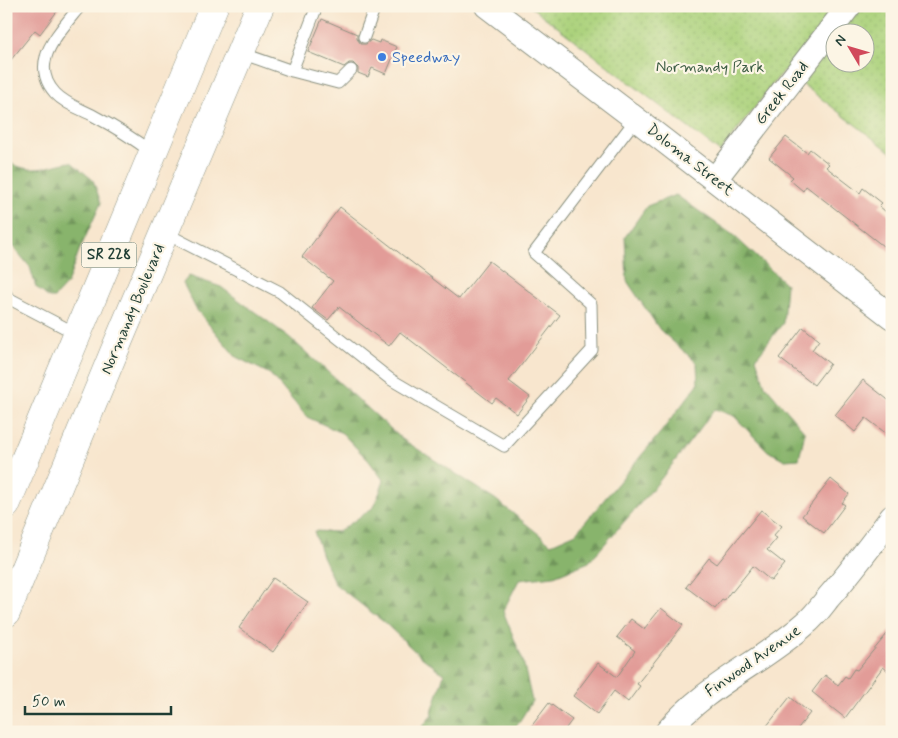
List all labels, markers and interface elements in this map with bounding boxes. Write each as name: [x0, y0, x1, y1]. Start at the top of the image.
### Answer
north arrow: [826, 22, 876, 72]
text: N: [831, 31, 851, 50]
place label: Speedway: [392, 47, 460, 68]
marker: Speedway: [376, 51, 388, 63]
park label: Normandy Park: [656, 57, 764, 78]
street label: Greek Road: [751, 57, 813, 129]
street label: Doloma Street: [642, 119, 738, 201]
street label: Normandy Boulevard: [96, 240, 170, 378]
road number: SR 228: [82, 242, 136, 268]
street label: Finwood Avenue: [701, 620, 805, 702]
scale bar: [25, 683, 171, 715]
text: 50 m: [32, 692, 66, 712]

